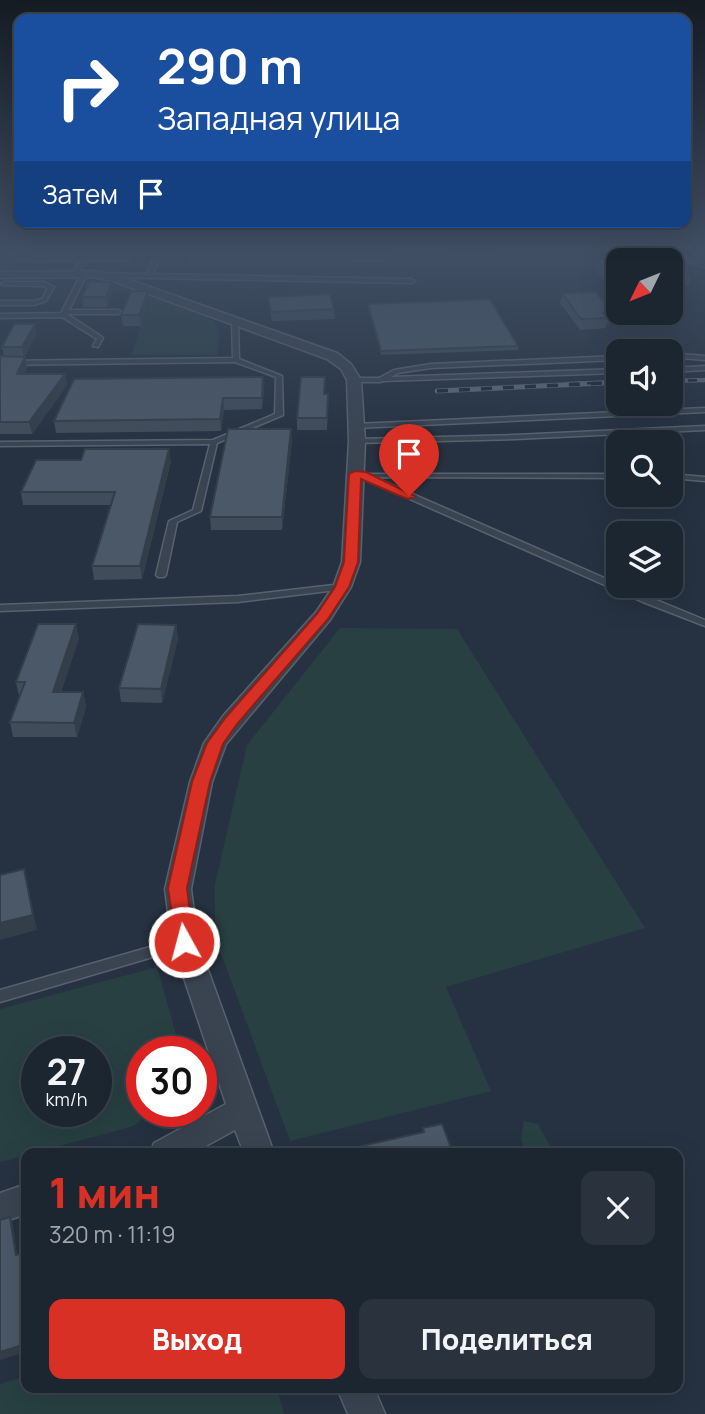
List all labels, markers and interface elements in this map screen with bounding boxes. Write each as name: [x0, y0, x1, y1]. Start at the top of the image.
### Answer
text: 290 m: [157, 32, 303, 99]
icon: right: [42, 42, 133, 133]
text: Западная улица: [157, 96, 400, 140]
icon: arrive: [132, 175, 170, 213]
text: Затем: [42, 176, 118, 212]
north arrow: [606, 248, 682, 326]
map controls: [606, 248, 683, 598]
button: sound: [606, 339, 683, 416]
pin: [379, 424, 439, 496]
button: search: [606, 430, 683, 507]
icon: arrive: [390, 435, 428, 473]
button: layers: [606, 521, 683, 598]
position arrow: [147, 905, 221, 979]
speed limit sign: 30: [126, 1036, 217, 1127]
text: 27: [47, 1048, 86, 1096]
text: km/h: [46, 1087, 87, 1111]
text: 1 мин: [49, 1163, 160, 1221]
button: close: [581, 1171, 655, 1245]
text: 320 m · 11:19: [49, 1218, 175, 1250]
button: Выход: [49, 1299, 345, 1379]
button: Поделиться: [359, 1299, 655, 1379]

